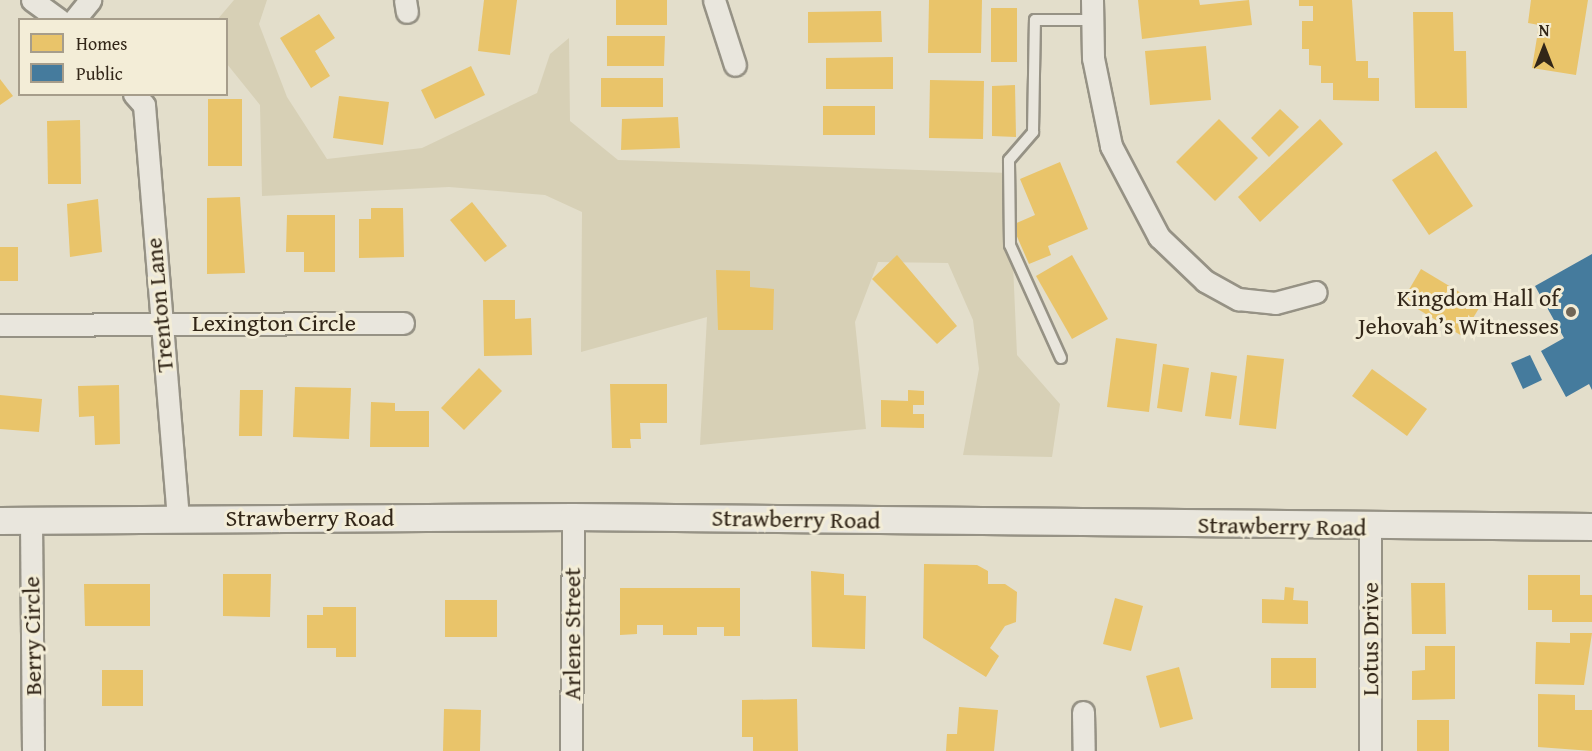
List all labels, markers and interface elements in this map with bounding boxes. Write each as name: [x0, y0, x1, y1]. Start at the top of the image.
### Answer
legend: [18, 18, 228, 96]
north arrow: [1514, 18, 1574, 78]
text: N: [1539, 18, 1549, 42]
text: Homes: [76, 30, 127, 57]
text: Public: [76, 60, 123, 87]
street label: Trenton Lane: [139, 237, 179, 373]
place label: Kingdom Hall of Jehovah’s Witnesses: [1358, 284, 1559, 340]
marker: Kingdom Hall of Jehovah’s Witnesses: [1564, 305, 1578, 319]
street label: Lexington Circle: [192, 309, 356, 337]
street label: Strawberry Road: [711, 503, 881, 535]
street label: Strawberry Road: [226, 504, 394, 532]
street label: Strawberry Road: [1197, 510, 1367, 542]
street label: Arlene Street: [558, 567, 586, 701]
street label: Berry Circle: [17, 576, 47, 696]
street label: Lotus Drive: [1356, 582, 1384, 696]

